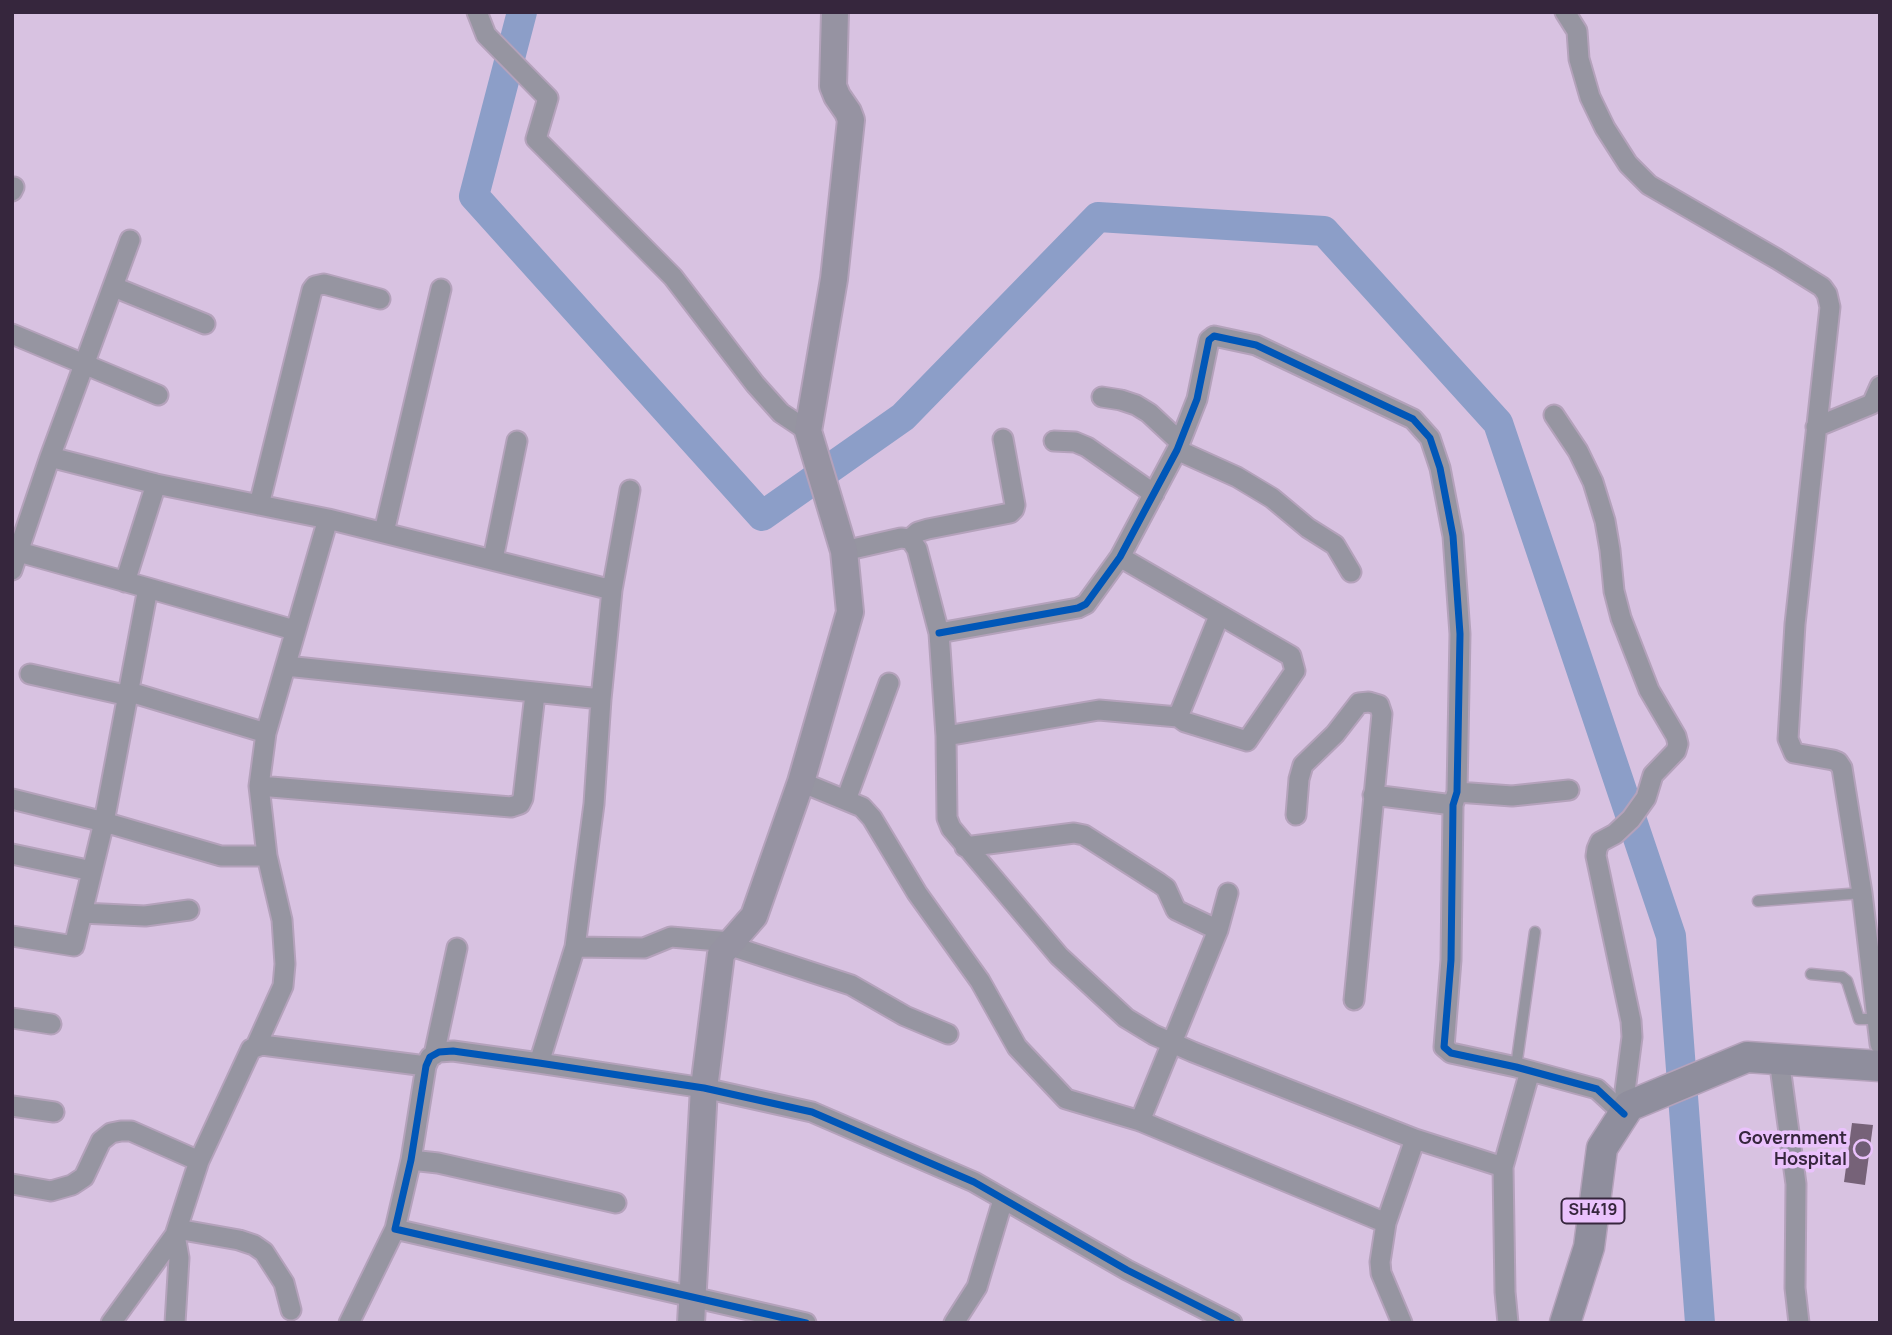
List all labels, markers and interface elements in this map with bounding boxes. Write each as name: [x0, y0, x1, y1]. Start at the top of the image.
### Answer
place label: Government Hospital: [1739, 1128, 1847, 1170]
marker: Government Hospital: [1853, 1139, 1873, 1159]
road number: SH419: [1562, 1198, 1624, 1224]

